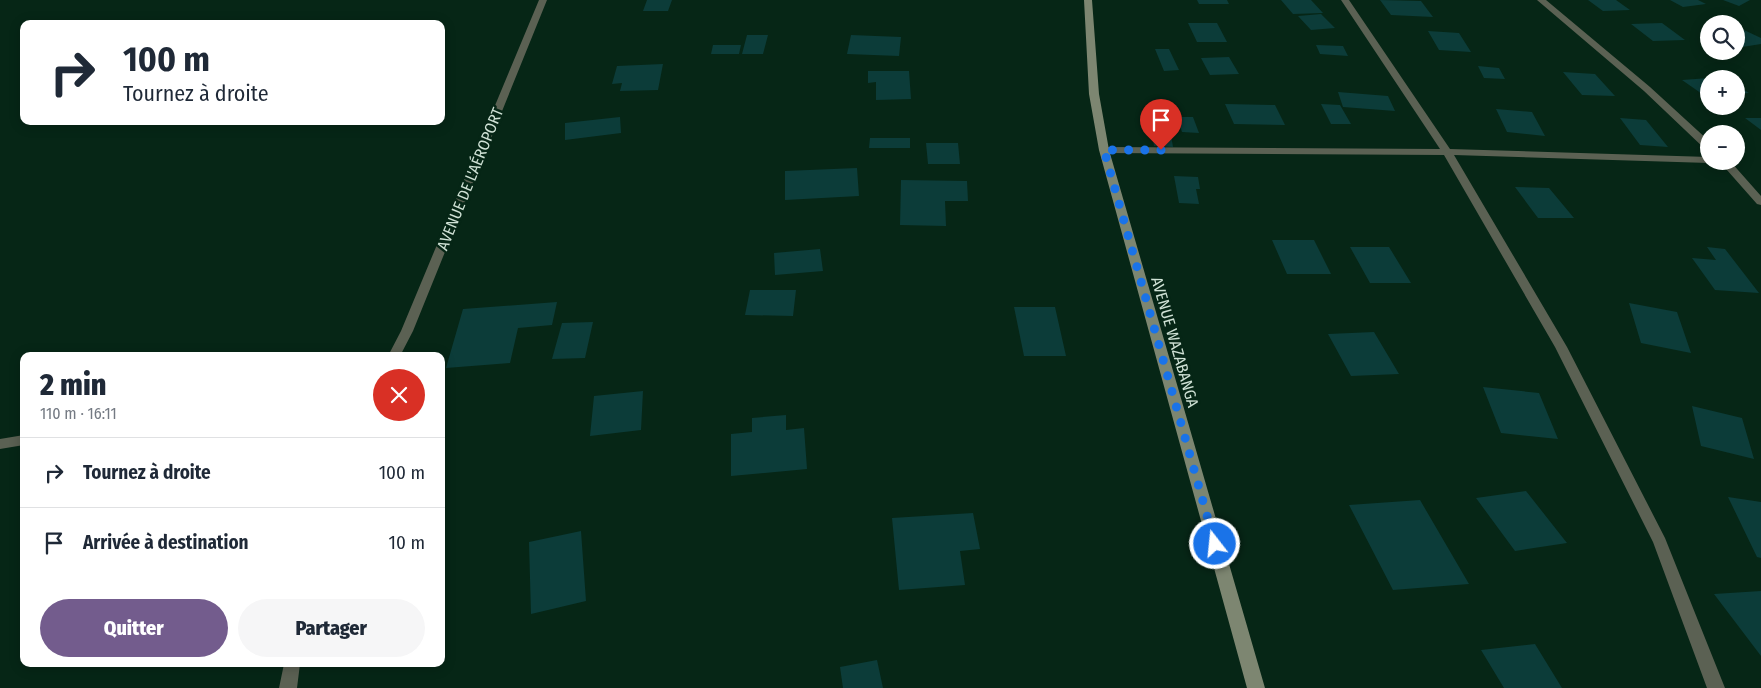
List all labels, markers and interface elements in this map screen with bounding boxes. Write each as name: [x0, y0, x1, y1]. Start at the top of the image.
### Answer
map controls: [1700, 15, 1745, 170]
button: search: [1700, 15, 1745, 60]
text: 100 m: [123, 38, 210, 80]
icon: right: [40, 40, 105, 105]
button: +: [1700, 70, 1745, 115]
text: Tournez à droite: [123, 80, 269, 107]
pin: [1140, 99, 1182, 150]
street label: AVENUE DE L'AÉROPORT: [433, 105, 507, 253]
icon: arrive: [1147, 106, 1175, 134]
button: −: [1700, 125, 1745, 170]
street label: AVENUE WAZABANGA: [1147, 275, 1203, 410]
text: 2 min: [40, 367, 106, 403]
button: close: [373, 369, 425, 421]
text: 110 m · 16:11: [40, 404, 117, 423]
icon: right: [40, 459, 68, 487]
text: Tournez à droite: [83, 461, 211, 484]
text: 100 m: [379, 461, 425, 484]
position arrow: [1188, 517, 1240, 569]
icon: arrive: [40, 529, 68, 557]
text: Arrivée à destination: [83, 531, 249, 554]
text: 10 m: [389, 531, 425, 554]
button: Quitter: [40, 599, 228, 657]
button: Partager: [238, 599, 425, 657]

